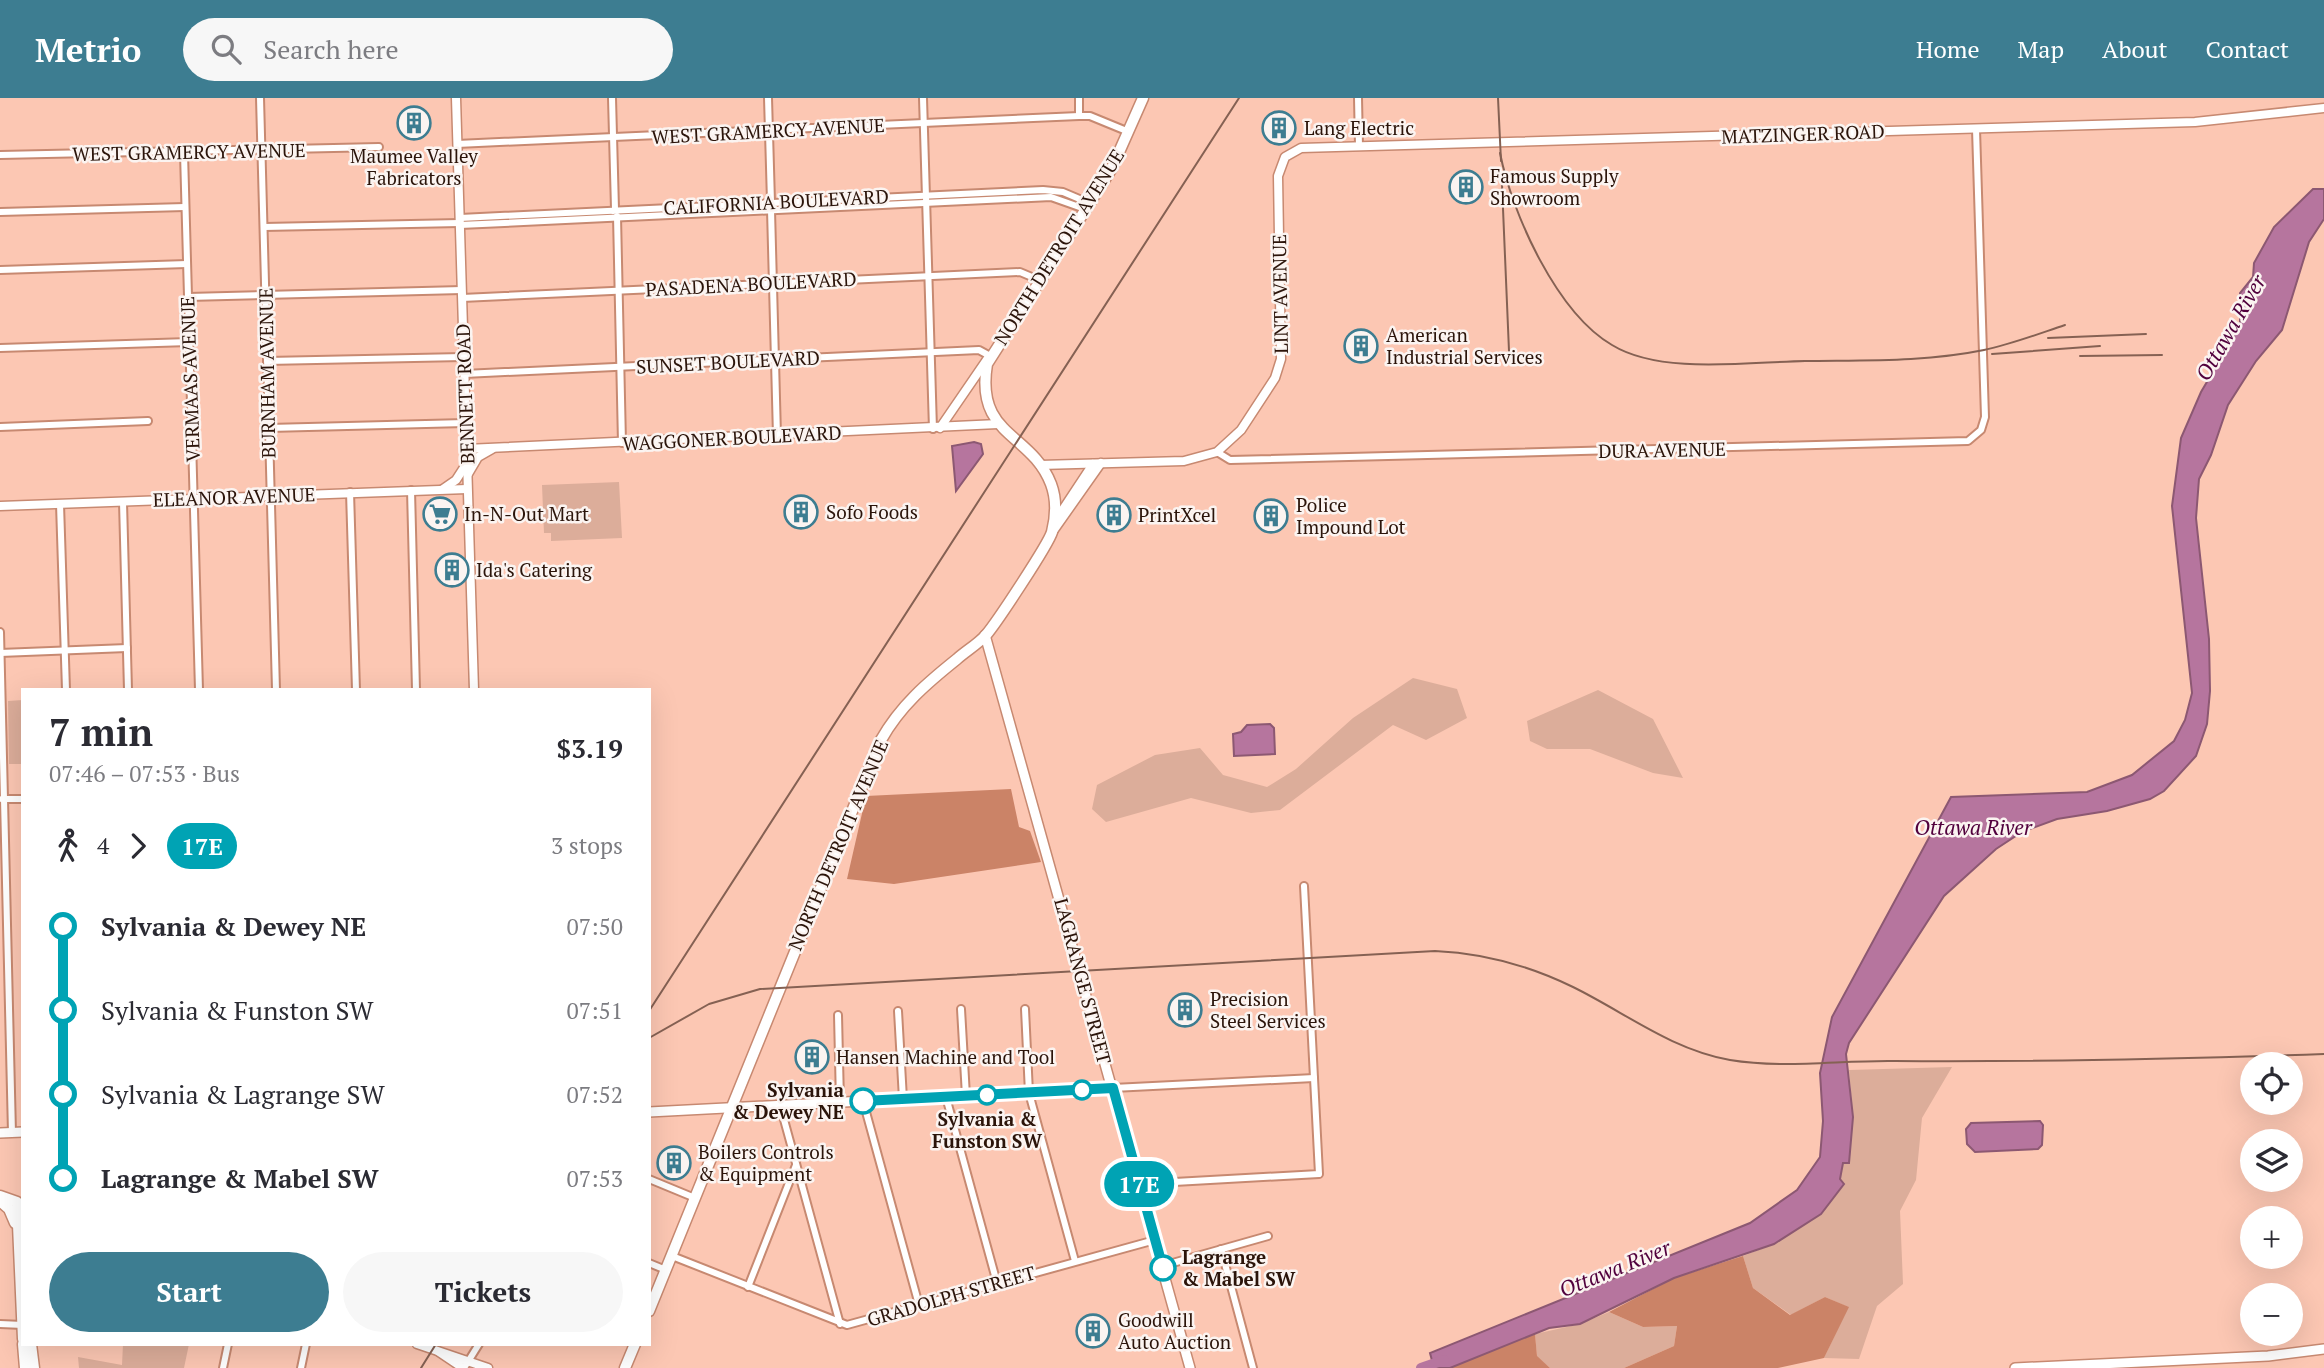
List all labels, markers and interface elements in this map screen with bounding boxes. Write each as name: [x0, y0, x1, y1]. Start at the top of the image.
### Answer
search box: [183, 18, 673, 81]
text: Metrio: [35, 28, 141, 71]
icon: search: [207, 30, 245, 68]
text: Search here: [263, 32, 399, 66]
text: Home: [1916, 33, 1980, 65]
text: Map: [2018, 33, 2064, 65]
text: About: [2102, 33, 2168, 65]
text: Contact: [2206, 33, 2289, 65]
building icon: Maumee Valley Fabricators: [395, 104, 433, 142]
building icon: Lang Electric: [1260, 109, 1298, 147]
street label: WEST GRAMERCY AVENUE: [651, 112, 885, 149]
place label: Lang Electric: [1304, 115, 1414, 140]
street label: MATZINGER ROAD: [1721, 118, 1885, 149]
street label: WEST GRAMERCY AVENUE: [72, 137, 306, 166]
place label: Maumee Valley Fabricators: [350, 143, 478, 190]
street label: NORTH DETROIT AVENUE: [988, 144, 1129, 349]
place label: Famous Supply Showroom: [1490, 163, 1619, 210]
building icon: Famous Supply Showroom: [1447, 168, 1485, 206]
street label: CALIFORNIA BOULEVARD: [663, 183, 889, 220]
street label: LINT AVENUE: [1266, 234, 1293, 354]
street label: PASADENA BOULEVARD: [645, 265, 857, 302]
water label: Ottawa River: [2189, 269, 2272, 385]
street label: BURNHAM AVENUE: [253, 287, 280, 459]
street label: VERMAAS AVENUE: [174, 296, 205, 462]
place label: American Industrial Services: [1386, 322, 1543, 369]
street label: BENNETT ROAD: [450, 323, 479, 465]
building icon: American Industrial Services: [1342, 327, 1380, 365]
street label: SUNSET BOULEVARD: [635, 344, 821, 379]
street label: WAGGONER BOULEVARD: [622, 419, 842, 456]
street label: DURA AVENUE: [1598, 436, 1726, 463]
street label: ELEANOR AVENUE: [152, 481, 316, 512]
place label: Police Impound Lot: [1296, 492, 1405, 539]
building icon: Sofo Foods: [782, 493, 820, 531]
supermarket icon: In-N-Out Mart: [421, 495, 459, 533]
building icon: PrintXcel: [1095, 496, 1133, 534]
building icon: Police Impound Lot: [1252, 497, 1290, 535]
place label: Sofo Foods: [826, 499, 918, 524]
place label: In-N-Out Mart: [464, 501, 589, 526]
place label: PrintXcel: [1138, 502, 1216, 527]
building icon: Ida's Catering: [433, 551, 471, 589]
place label: Ida's Catering: [476, 557, 593, 582]
text: 7 min: [49, 707, 153, 757]
text: $3.19: [557, 731, 623, 765]
street label: NORTH DETROIT AVENUE: [782, 736, 893, 954]
text: 07:46 – 07:53 · Bus: [49, 758, 240, 789]
water label: Ottawa River: [1914, 813, 2033, 841]
icon: walk: [49, 827, 87, 865]
icon: forward: [119, 827, 157, 865]
text: 4: [97, 830, 109, 861]
text: 17E: [181, 830, 223, 862]
text: 3 stops: [551, 830, 623, 861]
street label: LAGRANGE STREET: [1049, 895, 1118, 1067]
text: Sylvania & Dewey NE: [101, 909, 366, 943]
text: 07:50: [566, 911, 623, 942]
place label: Precision Steel Services: [1210, 986, 1326, 1033]
building icon: Precision Steel Services: [1166, 991, 1204, 1029]
text: Sylvania & Funston SW: [101, 993, 374, 1027]
text: 07:51: [566, 995, 623, 1026]
building icon: Hansen Machine and Tool: [793, 1038, 831, 1076]
place label: Hansen Machine and Tool: [836, 1044, 1055, 1069]
map controls: [2240, 1052, 2303, 1346]
button: locate: [2240, 1052, 2303, 1115]
text: Sylvania & Lagrange SW: [101, 1077, 385, 1111]
place label: Sylvania & Dewey NE: [732, 1077, 844, 1124]
text: 07:52: [566, 1079, 623, 1110]
unlabelled marker: [1072, 1080, 1092, 1100]
marker: Sylvania & Funston SW: [977, 1085, 997, 1105]
marker: Sylvania & Dewey NE: [850, 1088, 876, 1114]
place label: Sylvania & Funston SW: [932, 1106, 1042, 1153]
button: layers: [2240, 1129, 2303, 1192]
place label: Boilers Controls & Equipment: [698, 1139, 834, 1186]
building icon: Boilers Controls & Equipment: [655, 1144, 693, 1182]
text: Lagrange & Mabel SW: [101, 1161, 379, 1195]
line badge: 17E: [1099, 1161, 1179, 1207]
text: 07:53: [566, 1163, 623, 1194]
text: 17E: [1118, 1168, 1160, 1200]
button: +: [2240, 1206, 2303, 1269]
water label: Ottawa River: [1555, 1233, 1675, 1303]
place label: Lagrange & Mabel SW: [1182, 1244, 1296, 1291]
button: Start: [49, 1252, 329, 1332]
button: Tickets: [343, 1252, 623, 1332]
marker: Lagrange & Mabel SW: [1150, 1255, 1176, 1281]
street label: GRADOLPH STREET: [864, 1259, 1038, 1331]
button: −: [2240, 1283, 2303, 1346]
place label: Goodwill Auto Auction: [1118, 1307, 1231, 1354]
building icon: Goodwill Auto Auction: [1074, 1312, 1112, 1350]

